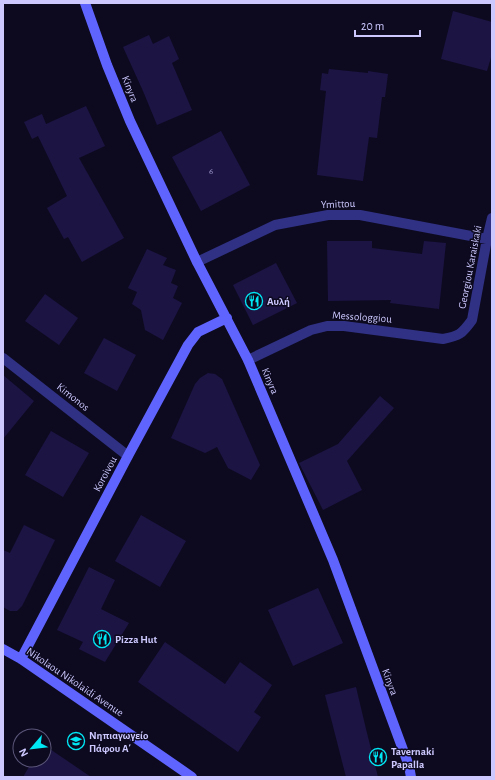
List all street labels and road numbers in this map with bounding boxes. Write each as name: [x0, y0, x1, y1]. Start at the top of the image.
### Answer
street label: Kinyra: [120, 74, 140, 104]
street label: Ymittou: [321, 198, 356, 210]
street label: Georgiou Karaiskaki: [457, 224, 483, 310]
street label: Messologgiou: [332, 309, 392, 325]
street label: Kinyra: [260, 366, 280, 396]
street label: Kimonos: [55, 381, 91, 413]
street label: Koroivou: [91, 454, 119, 493]
street label: Nikolaou Nikolaïdi Avenue: [25, 646, 125, 718]
street label: Kinyra: [380, 667, 400, 697]

